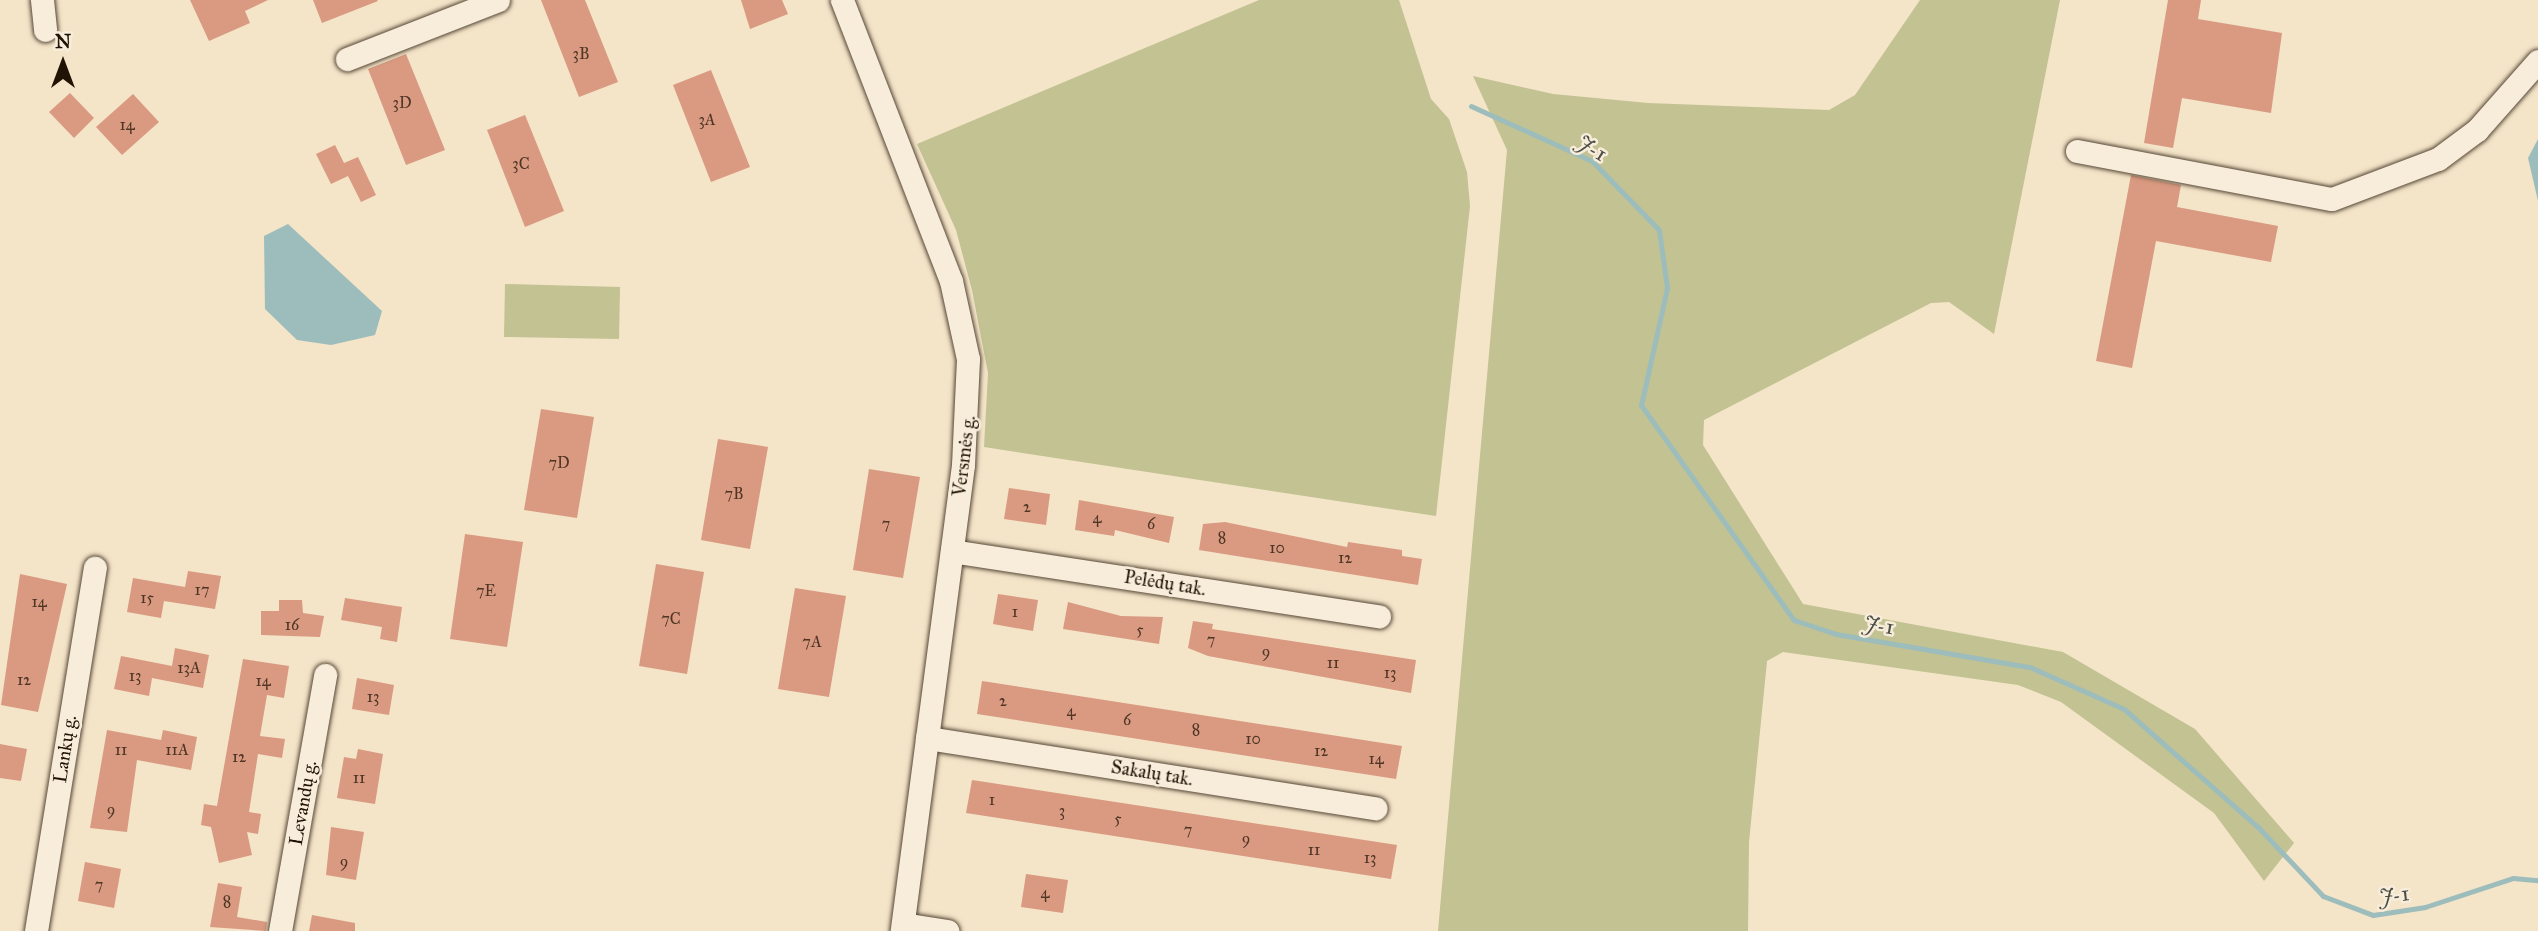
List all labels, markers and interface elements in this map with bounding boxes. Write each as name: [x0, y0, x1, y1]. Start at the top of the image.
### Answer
north arrow: [28, 28, 98, 98]
text: N: [55, 30, 71, 53]
house number: 3B: [573, 44, 589, 64]
house number: 3D: [392, 93, 412, 113]
house number: 3A: [698, 110, 716, 130]
house number: 14: [119, 115, 135, 135]
water label: J-1: [1572, 129, 1612, 167]
house number: 3C: [512, 154, 530, 174]
street label: Versmės g.: [948, 414, 980, 498]
house number: 7D: [548, 453, 570, 473]
house number: 7B: [724, 484, 744, 504]
house number: 2: [1023, 497, 1031, 517]
house number: 4: [1093, 508, 1101, 528]
house number: 7: [882, 514, 890, 534]
house number: 6: [1147, 514, 1155, 534]
house number: 8: [1218, 528, 1226, 548]
house number: 10: [1269, 538, 1285, 558]
house number: 12: [1338, 548, 1352, 568]
street label: Pelėdų tak.: [1122, 565, 1208, 601]
house number: 17: [195, 580, 209, 600]
house number: 7E: [476, 581, 496, 601]
house number: 15: [140, 588, 154, 608]
house number: 14: [31, 592, 47, 612]
house number: 1: [1012, 602, 1018, 622]
house number: 7C: [661, 609, 681, 629]
water label: J-1: [1862, 610, 1896, 640]
house number: 16: [285, 615, 299, 635]
house number: 5: [1136, 620, 1144, 640]
house number: 7: [1207, 630, 1215, 650]
house number: 7A: [802, 632, 822, 652]
house number: 9: [1262, 642, 1270, 662]
house number: 11: [1327, 653, 1339, 673]
house number: 13A: [177, 658, 201, 678]
house number: 13: [1384, 663, 1396, 683]
house number: 13: [129, 666, 141, 686]
house number: 12: [17, 670, 31, 690]
house number: 14: [255, 671, 271, 691]
house number: 13: [367, 687, 379, 707]
house number: 2: [999, 691, 1007, 711]
house number: 4: [1067, 701, 1075, 721]
house number: 6: [1123, 710, 1131, 730]
street label: Lankų g.: [48, 714, 82, 784]
house number: 8: [1192, 720, 1200, 740]
house number: 10: [1245, 729, 1261, 749]
house number: 11: [115, 740, 127, 760]
house number: 11A: [165, 740, 189, 760]
house number: 12: [1314, 741, 1328, 761]
house number: 12: [232, 747, 246, 767]
house number: 14: [1368, 749, 1384, 769]
street label: Sakalų tak.: [1109, 755, 1195, 791]
street label: Levandų g.: [284, 759, 322, 847]
house number: 11: [353, 768, 365, 788]
house number: 1: [989, 790, 995, 810]
house number: 9: [107, 800, 115, 820]
house number: 3: [1059, 801, 1065, 821]
house number: 5: [1114, 809, 1122, 829]
house number: 7: [1184, 820, 1192, 840]
house number: 9: [1242, 829, 1250, 849]
house number: 11: [1308, 840, 1320, 860]
house number: 13: [1364, 848, 1376, 868]
house number: 9: [340, 852, 348, 872]
house number: 7: [95, 875, 103, 895]
water label: J-1: [2377, 881, 2411, 909]
house number: 4: [1041, 883, 1049, 903]
house number: 8: [223, 892, 231, 912]

